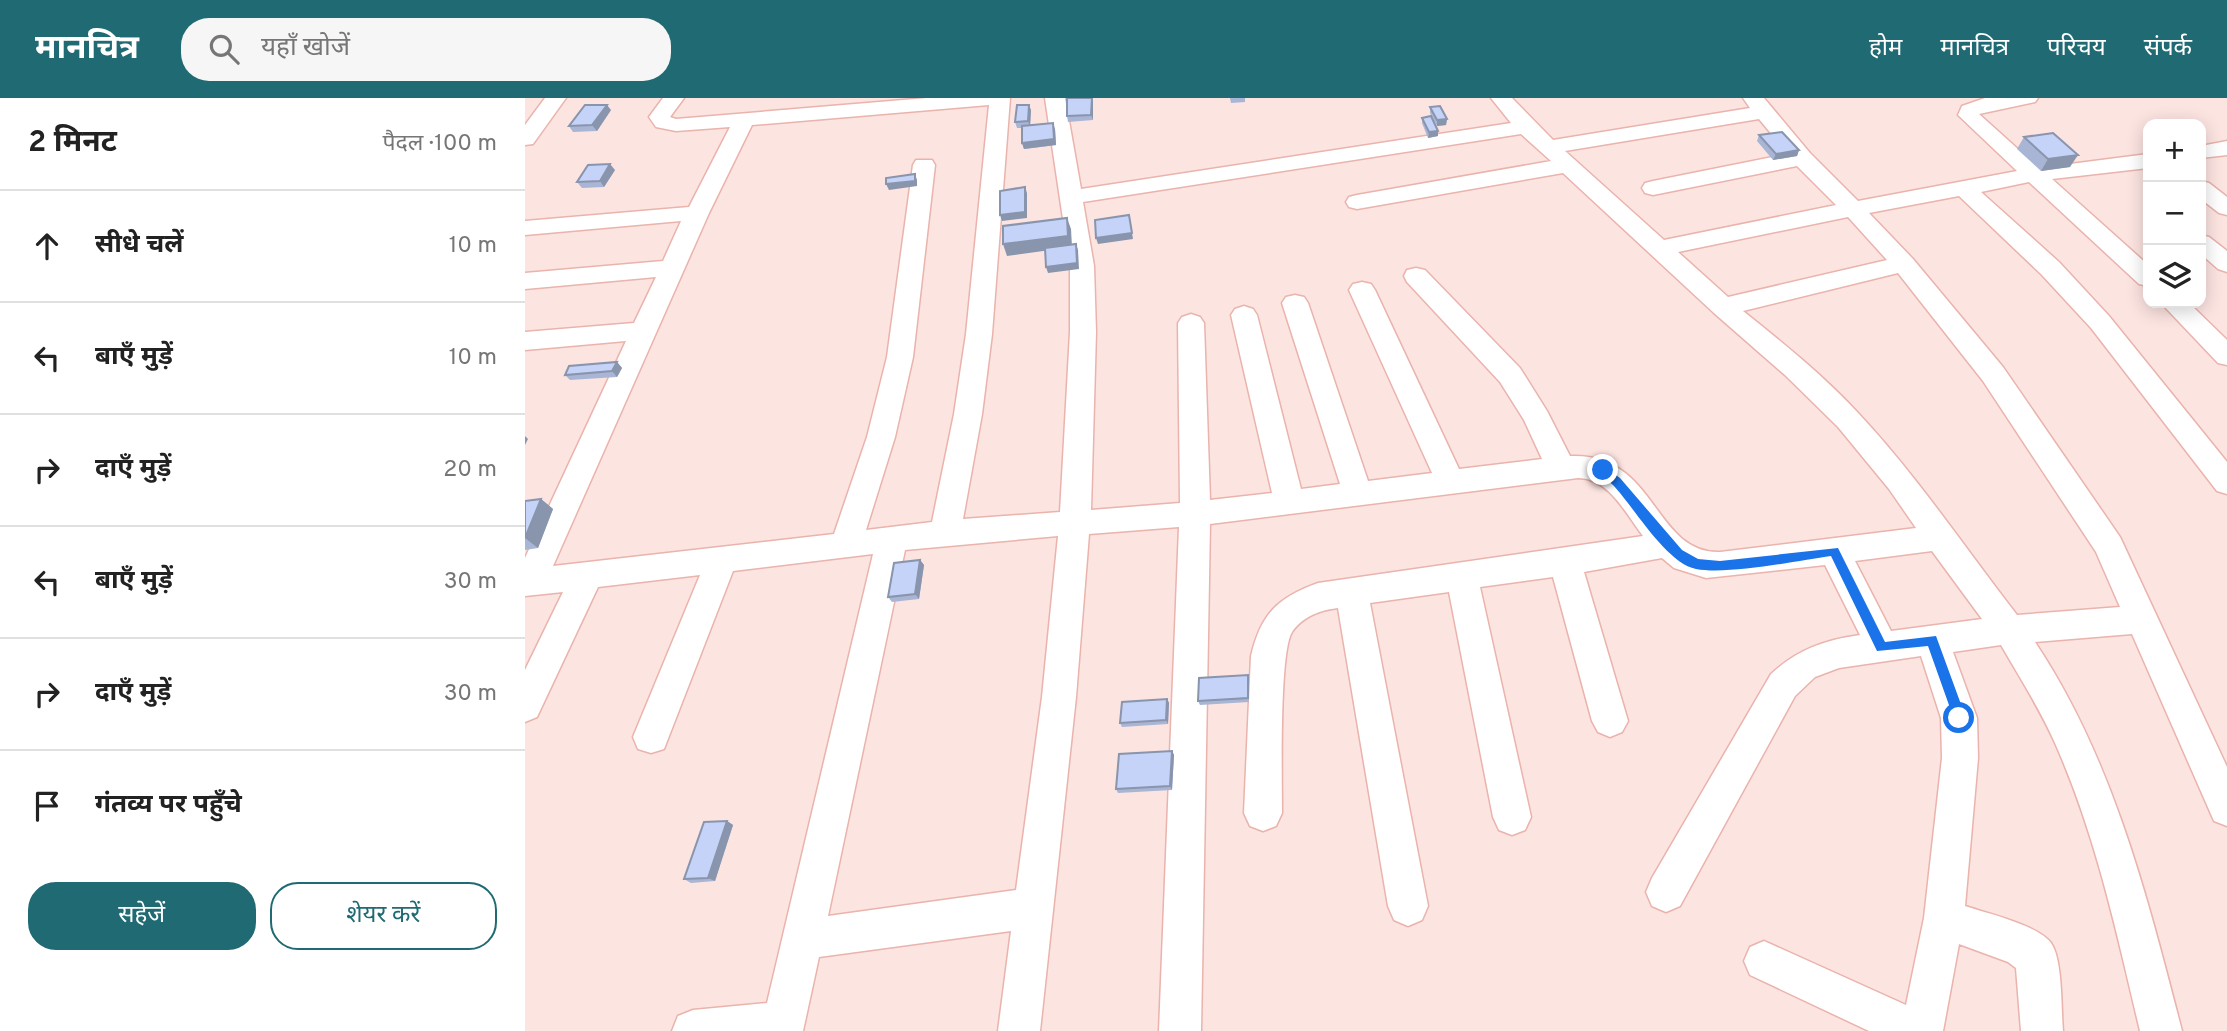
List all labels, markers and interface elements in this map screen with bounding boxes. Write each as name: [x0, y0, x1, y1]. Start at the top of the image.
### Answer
search box: [181, 18, 671, 81]
text: मानचित्र: [35, 29, 139, 71]
icon: search: [205, 30, 243, 68]
text: यहाँ खोजें: [261, 32, 350, 65]
text: होम: [1869, 34, 1902, 64]
text: मानचित्र: [1940, 34, 2009, 64]
text: परिचय: [2047, 34, 2106, 64]
text: संपर्क: [2144, 34, 2192, 64]
map controls: [2143, 119, 2206, 308]
button: +: [2143, 119, 2206, 182]
text: 2 मिनट: [28, 125, 117, 162]
text: पैदल · 100 m: [383, 130, 497, 159]
button: −: [2143, 182, 2206, 245]
icon: ahead: [28, 227, 66, 265]
text: सीधे चलें: [95, 229, 183, 262]
text: 10 m: [449, 232, 497, 261]
button: layers: [2143, 245, 2206, 308]
icon: left: [28, 339, 66, 377]
text: बाएँ मुड़ें: [95, 341, 173, 374]
text: 10 m: [449, 344, 497, 373]
icon: right: [28, 451, 66, 489]
text: दाएँ मुड़ें: [95, 453, 171, 486]
route end: [1587, 454, 1618, 485]
text: 20 m: [443, 456, 497, 485]
icon: left: [28, 563, 66, 601]
text: बाएँ मुड़ें: [95, 565, 173, 598]
text: 30 m: [444, 568, 497, 597]
icon: right: [28, 675, 66, 713]
text: दाएँ मुड़ें: [95, 677, 171, 710]
text: 30 m: [444, 680, 497, 709]
route start: [1943, 702, 1974, 733]
icon: arrive: [28, 787, 66, 825]
text: गंतव्य पर पहुँचे: [95, 789, 242, 822]
button: सहेजें: [28, 882, 256, 950]
button: शेयर करें: [270, 882, 497, 950]

